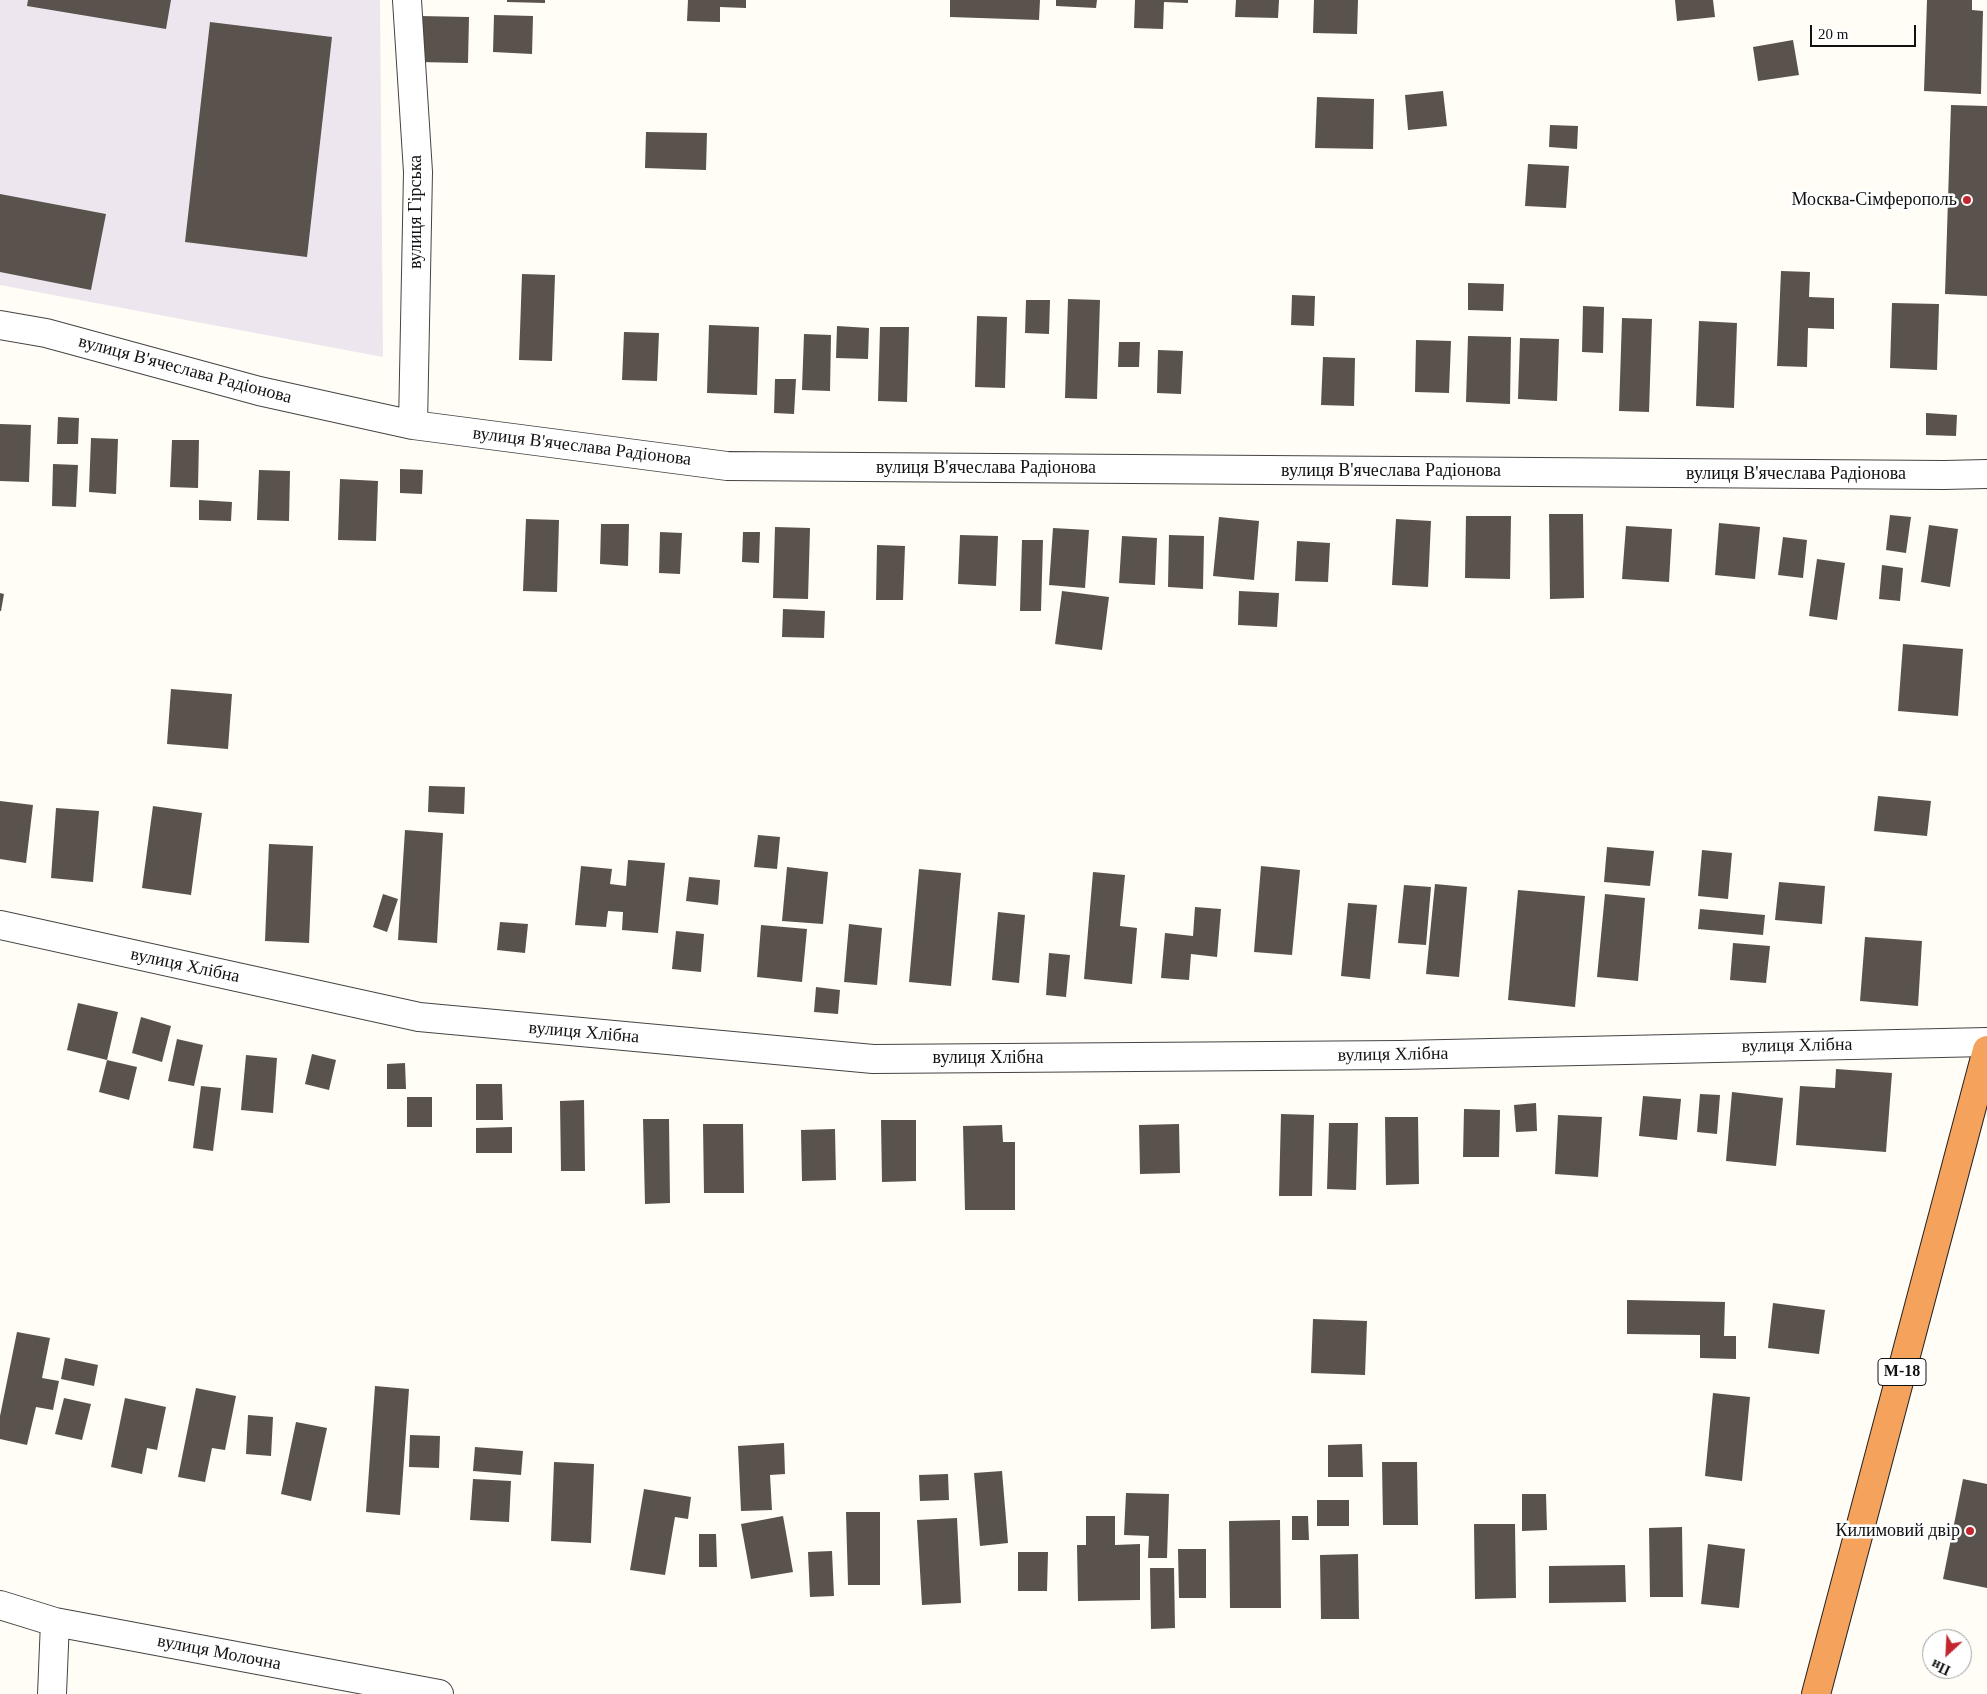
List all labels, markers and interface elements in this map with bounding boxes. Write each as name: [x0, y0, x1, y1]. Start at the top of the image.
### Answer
scale bar: [1812, 15, 1918, 47]
text: 20 m: [1818, 26, 1848, 42]
street label: вулиця Гірська: [405, 155, 427, 269]
place label: Москва-Сімферополь: [1791, 189, 1957, 211]
marker: Москва-Сімферополь: [1961, 194, 1973, 206]
street label: вулиця В'ячеслава Радіонова: [76, 331, 294, 409]
street label: вулиця В'ячеслава Радіонова: [472, 423, 692, 471]
street label: вулиця В'ячеслава Радіонова: [876, 457, 1096, 479]
street label: вулиця В'ячеслава Радіонова: [1281, 460, 1501, 482]
street label: вулиця В'ячеслава Радіонова: [1686, 463, 1906, 485]
street label: вулиця Хлібна: [129, 944, 241, 988]
street label: вулиця Хлібна: [528, 1017, 640, 1049]
street label: вулиця Хлібна: [1741, 1034, 1853, 1058]
street label: вулиця Хлібна: [1337, 1043, 1449, 1067]
street label: вулиця Хлібна: [933, 1047, 1043, 1069]
road number: М-18: [1878, 1358, 1926, 1385]
place label: Килимовий двір: [1835, 1520, 1960, 1542]
marker: Килимовий двір: [1964, 1525, 1976, 1537]
north arrow: [1922, 1629, 1972, 1679]
street label: вулиця Молочна: [155, 1630, 283, 1676]
text: Пн: [1929, 1656, 1953, 1678]

